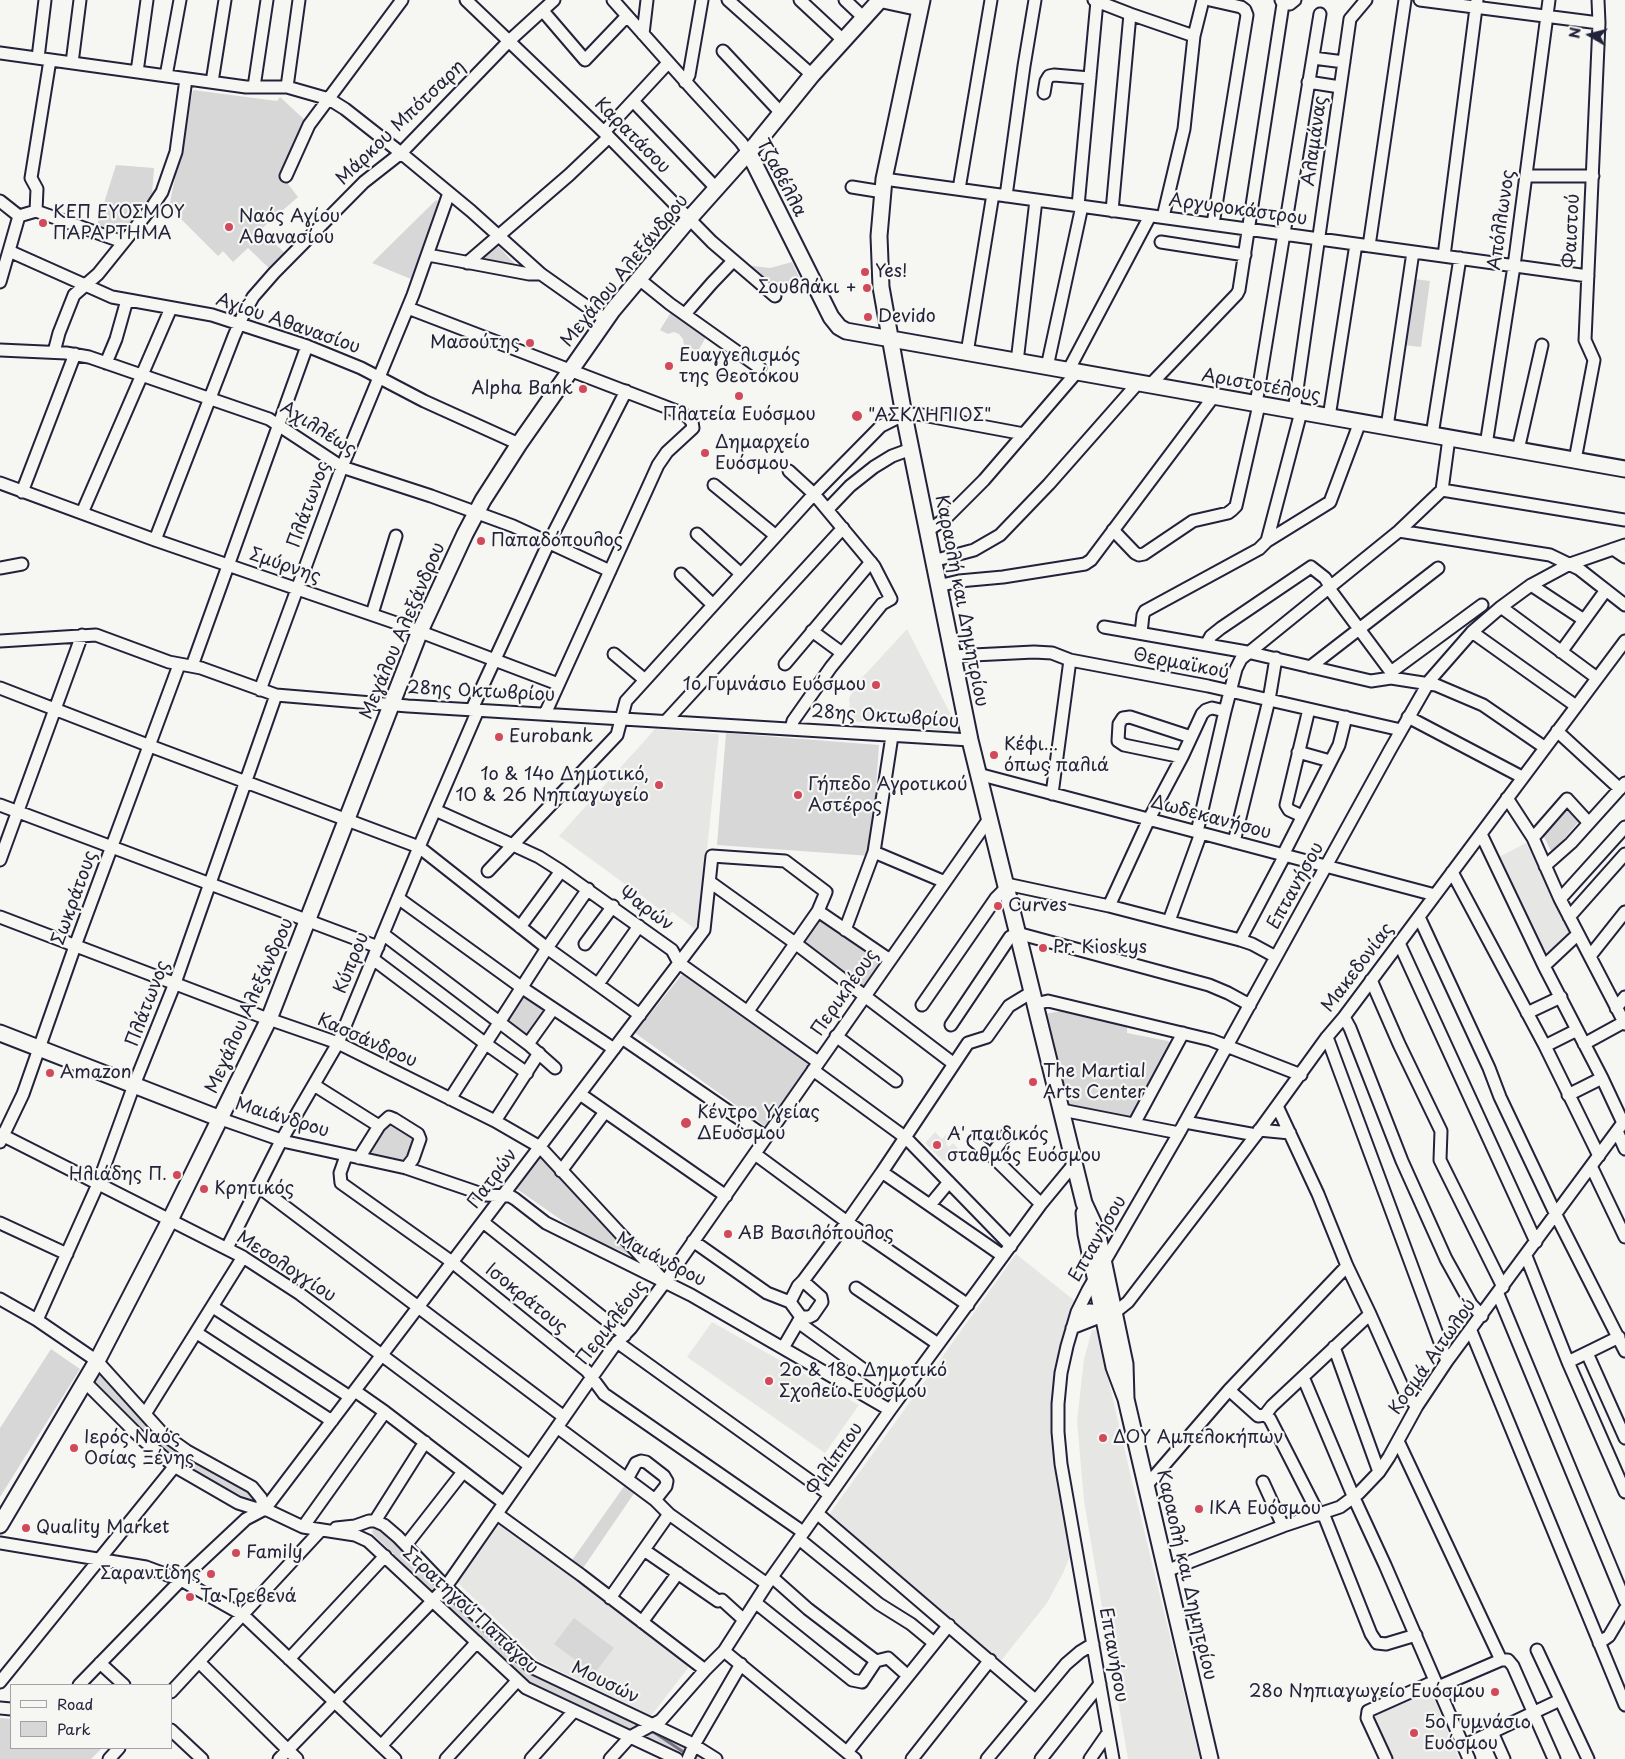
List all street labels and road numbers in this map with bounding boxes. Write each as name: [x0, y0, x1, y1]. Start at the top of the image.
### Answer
street label: Μάρκου Μπότσαρη: [332, 56, 470, 190]
street label: Καρατάσου: [590, 94, 674, 178]
street label: Αλαμάνας: [1298, 95, 1332, 187]
street label: Τζαβέλλα: [751, 135, 811, 221]
street label: Απόλλωνος: [1484, 168, 1520, 272]
street label: Μεγάλου Αλεξάνδρου: [557, 190, 693, 352]
street label: Αργυροκάστρου: [1167, 190, 1309, 230]
street label: Φαιστού: [1559, 193, 1585, 269]
street label: Αγίου Αθανασίου: [213, 289, 363, 359]
street label: Αριστοτέλους: [1200, 365, 1322, 407]
street label: Αχιλλέως: [276, 397, 360, 461]
street label: Πλάτωνος: [283, 459, 335, 551]
street label: Καραολή και Δημητρίου: [930, 493, 992, 709]
street label: Μεγάλου Αλεξάνδρου: [356, 539, 450, 723]
street label: Σμύρνης: [246, 544, 324, 588]
street label: Θερμαϊκού: [1131, 644, 1231, 684]
street label: 28ης Οκτωβρίου: [406, 677, 556, 707]
street label: 28ης Οκτωβρίου: [810, 701, 960, 733]
street label: Δωδεκανήσου: [1149, 792, 1273, 844]
street label: Επτανήσου: [1263, 839, 1329, 933]
street label: Σωκράτους: [48, 848, 102, 948]
street label: Ψαρών: [615, 882, 677, 936]
street label: Μεγάλου Αλεξάνδρου: [201, 915, 299, 1097]
street label: Μακεδονίας: [1317, 919, 1399, 1017]
street label: Κύπρου: [330, 929, 374, 997]
street label: Περικλέους: [807, 945, 883, 1041]
street label: Πλάτωνος: [122, 958, 174, 1050]
street label: Κασσάνδρου: [314, 1009, 420, 1073]
street label: Μαιάνδρου: [232, 1093, 332, 1143]
street label: Πατρών: [463, 1145, 523, 1213]
street label: Επτανήσου: [1065, 1192, 1131, 1286]
street label: Μεσολογγίου: [232, 1227, 340, 1307]
street label: Μαιάνδρου: [613, 1228, 709, 1292]
street label: Ισοκράτους: [481, 1259, 571, 1339]
street label: Περικλέους: [572, 1276, 652, 1370]
street label: Κοσμά Αιτωλού: [1385, 1295, 1481, 1419]
street label: Φιλίππου: [802, 1419, 868, 1499]
street label: Καραολή και Δημητρίου: [1151, 1468, 1221, 1682]
street label: Στρατηγού Παπάγου: [398, 1543, 542, 1679]
street label: Επτανήσου: [1094, 1606, 1132, 1704]
street label: Μουσών: [568, 1657, 642, 1709]

